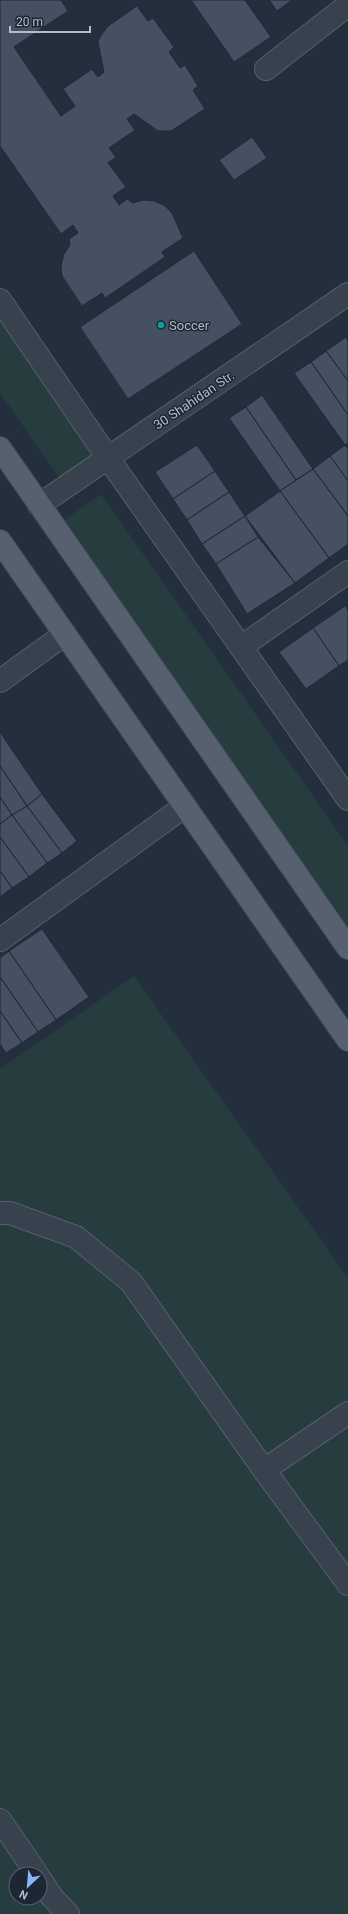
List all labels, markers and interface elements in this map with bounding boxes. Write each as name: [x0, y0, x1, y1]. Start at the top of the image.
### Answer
scale bar: [10, 8, 90, 34]
text: 20 m: [16, 15, 43, 29]
place label: Soccer: [169, 318, 210, 333]
marker: Soccer: [156, 320, 166, 330]
street label: 30 Shahidan Str.: [151, 368, 237, 432]
north arrow: [8, 1866, 48, 1906]
text: N: [17, 1887, 30, 1902]

